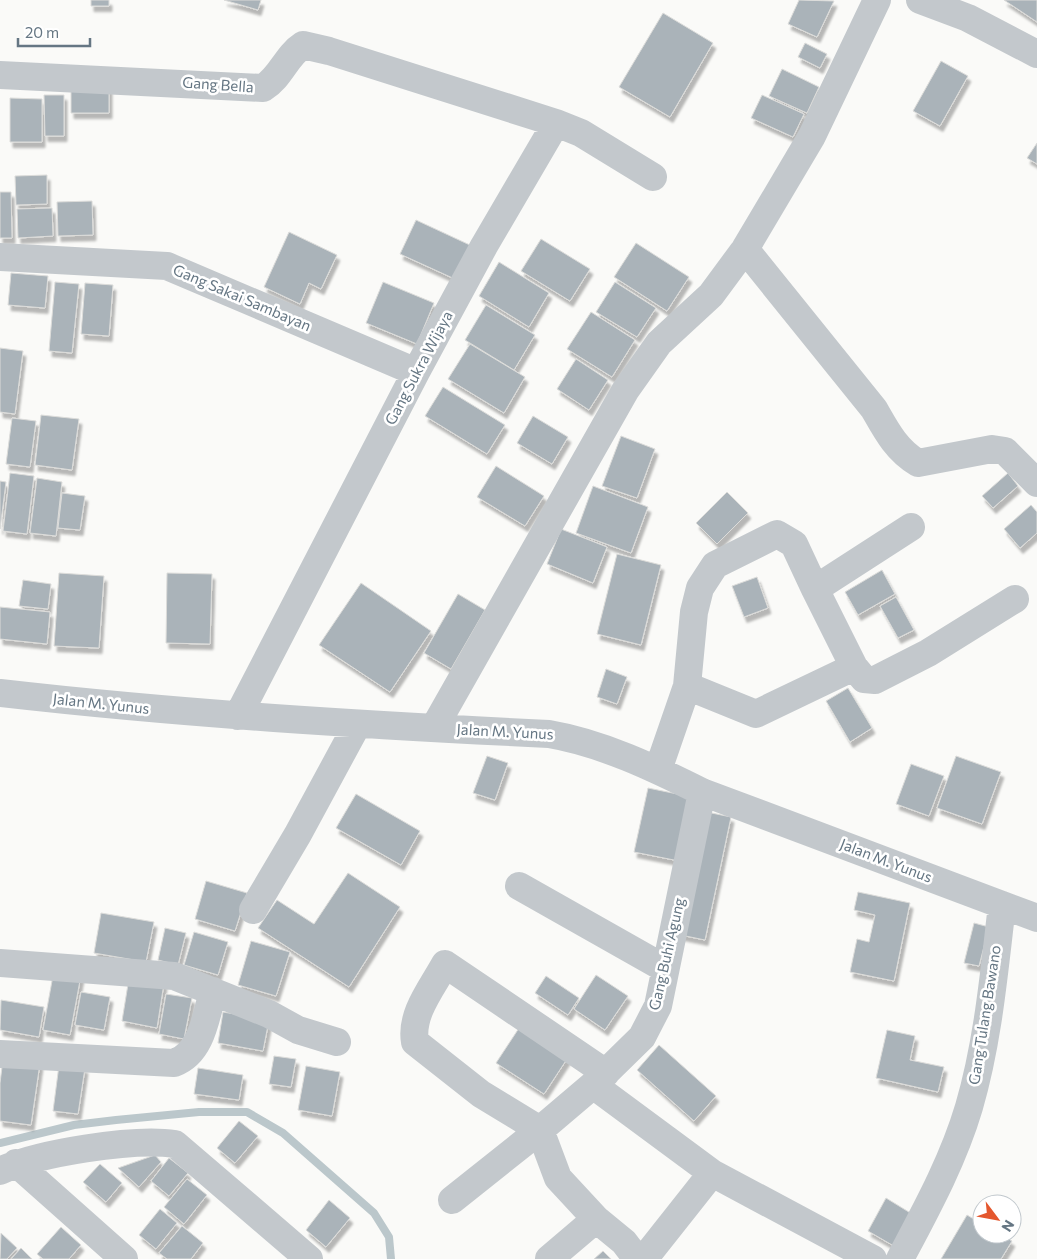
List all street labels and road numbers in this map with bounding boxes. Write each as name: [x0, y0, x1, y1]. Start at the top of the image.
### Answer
street label: Gang Bella: [182, 73, 254, 95]
street label: Gang Sakai Sambayan: [171, 260, 314, 334]
street label: Gang Sukra Wijaya: [380, 307, 456, 428]
street label: Jalan M. Yunus: [52, 689, 151, 717]
street label: Jalan M. Yunus: [456, 719, 554, 743]
street label: Jalan M. Yunus: [838, 834, 935, 886]
street label: Gang Buhi Agung: [644, 896, 688, 1012]
street label: Gang Tulang Bawano: [964, 944, 1004, 1086]

